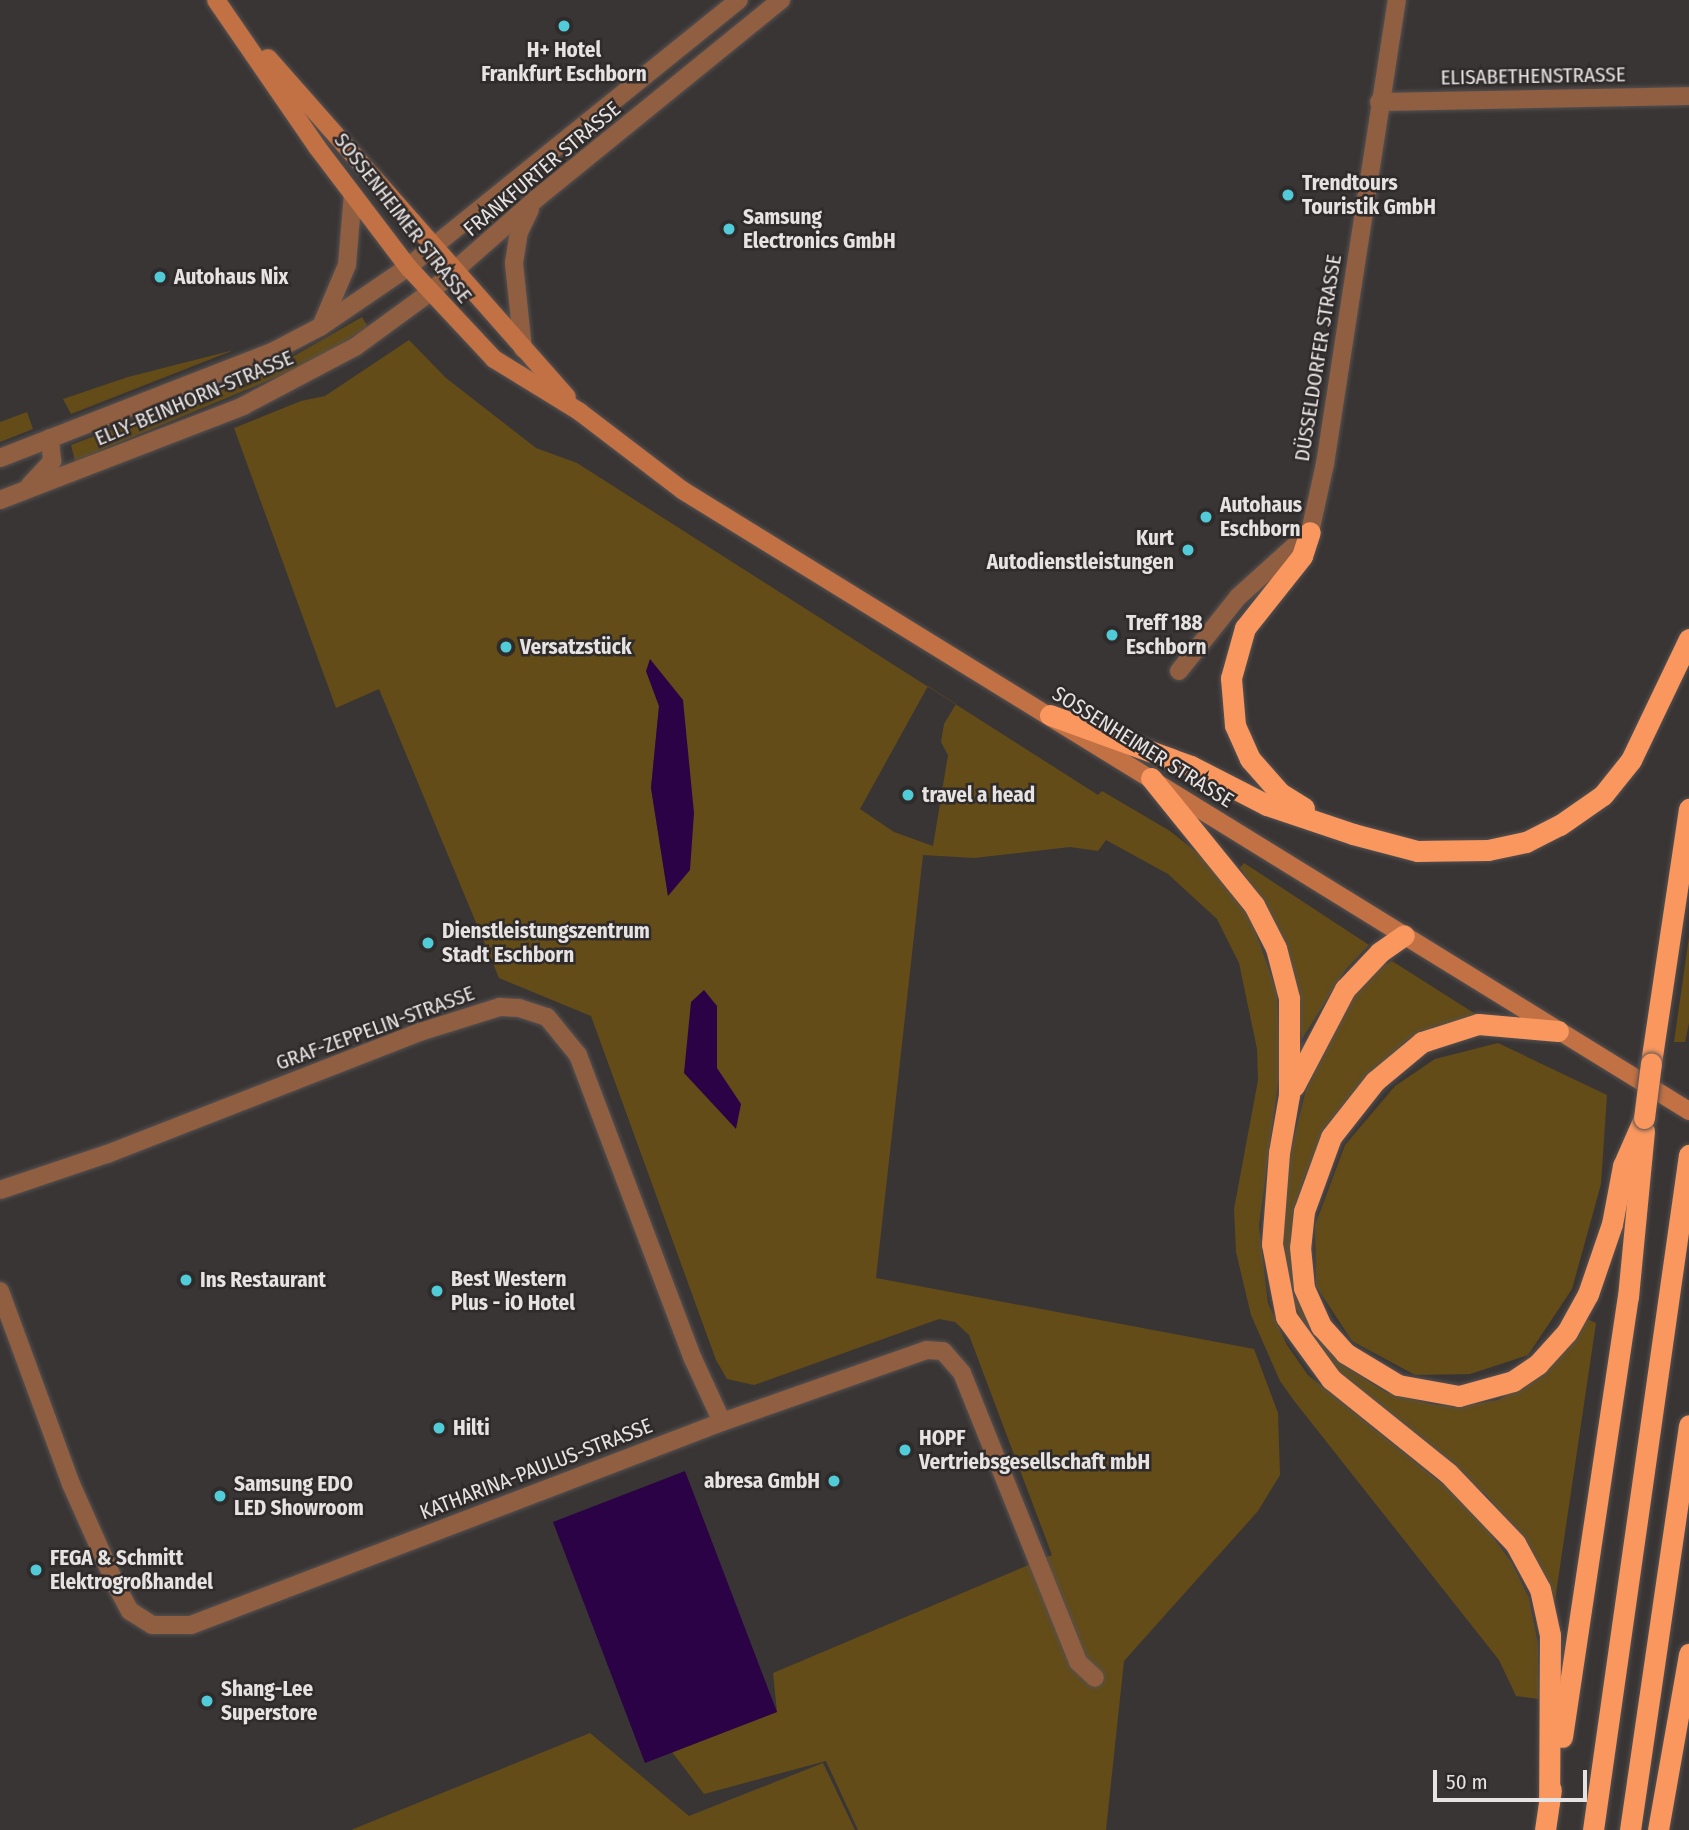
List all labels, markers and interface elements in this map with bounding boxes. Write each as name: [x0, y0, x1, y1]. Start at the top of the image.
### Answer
marker: H+ Hotel Frankfurt Eschborn: [556, 18, 572, 34]
place label: H+ Hotel Frankfurt Eschborn: [481, 37, 647, 87]
street label: ELISABETHENSTRASSE: [1440, 62, 1626, 90]
street label: FRANKFURTER STRASSE: [459, 96, 625, 242]
street label: SOSSENHEIMER STRASSE: [329, 128, 477, 308]
place label: Trendtours Touristik GmbH: [1302, 170, 1436, 220]
marker: Trendtours Touristik GmbH: [1280, 187, 1296, 203]
place label: Samsung Electronics GmbH: [743, 204, 896, 254]
marker: Samsung Electronics GmbH: [721, 221, 737, 237]
street label: DÜSSELDORFER STRASSE: [1289, 253, 1347, 463]
place label: Autohaus Nix: [174, 264, 288, 290]
marker: Autohaus Nix: [152, 269, 168, 285]
street label: ELLY-BEINHORN-STRASSE: [91, 345, 297, 451]
place label: Autohaus Eschborn: [1220, 492, 1302, 542]
marker: Autohaus Eschborn: [1198, 509, 1214, 525]
place label: Kurt Autodienstleistungen: [987, 525, 1174, 575]
marker: Kurt Autodienstleistungen: [1180, 542, 1196, 558]
place label: Treff 188 Eschborn: [1126, 610, 1207, 660]
marker: Treff 188 Eschborn: [1104, 627, 1120, 643]
place label: Versatzstück: [520, 634, 632, 660]
marker: Versatzstück: [498, 639, 514, 655]
street label: SOSSENHEIMER STRASSE: [1048, 681, 1238, 813]
place label: travel a head: [922, 782, 1035, 808]
marker: travel a head: [900, 787, 916, 803]
place label: Dienstleistungszentrum Stadt Eschborn: [442, 918, 650, 968]
marker: Dienstleistungszentrum Stadt Eschborn: [420, 935, 436, 951]
street label: GRAF-ZEPPELIN-STRASSE: [272, 980, 478, 1076]
place label: Best Western Plus - iO Hotel: [451, 1266, 575, 1316]
place label: Ins Restaurant: [200, 1267, 326, 1293]
marker: Ins Restaurant: [178, 1272, 194, 1288]
marker: Best Western Plus - iO Hotel: [429, 1283, 445, 1299]
street label: KATHARINA-PAULUS-STRASSE: [416, 1413, 656, 1525]
place label: Hilti: [453, 1415, 490, 1441]
marker: Hilti: [431, 1420, 447, 1436]
place label: HOPF Vertriebsgesellschaft mbH: [919, 1425, 1150, 1475]
marker: HOPF Vertriebsgesellschaft mbH: [897, 1442, 913, 1458]
place label: abresa GmbH: [704, 1468, 820, 1494]
place label: Samsung EDO LED Showroom: [234, 1471, 364, 1521]
marker: abresa GmbH: [826, 1473, 842, 1489]
marker: Samsung EDO LED Showroom: [212, 1488, 228, 1504]
place label: FEGA & Schmitt Elektrogroßhandel: [50, 1545, 213, 1595]
marker: FEGA & Schmitt Elektrogroßhandel: [28, 1562, 44, 1578]
place label: Shang-Lee Superstore: [221, 1676, 317, 1726]
marker: Shang-Lee Superstore: [199, 1693, 215, 1709]
scale bar: [1437, 1756, 1591, 1800]
text: 50 m: [1446, 1769, 1488, 1795]

